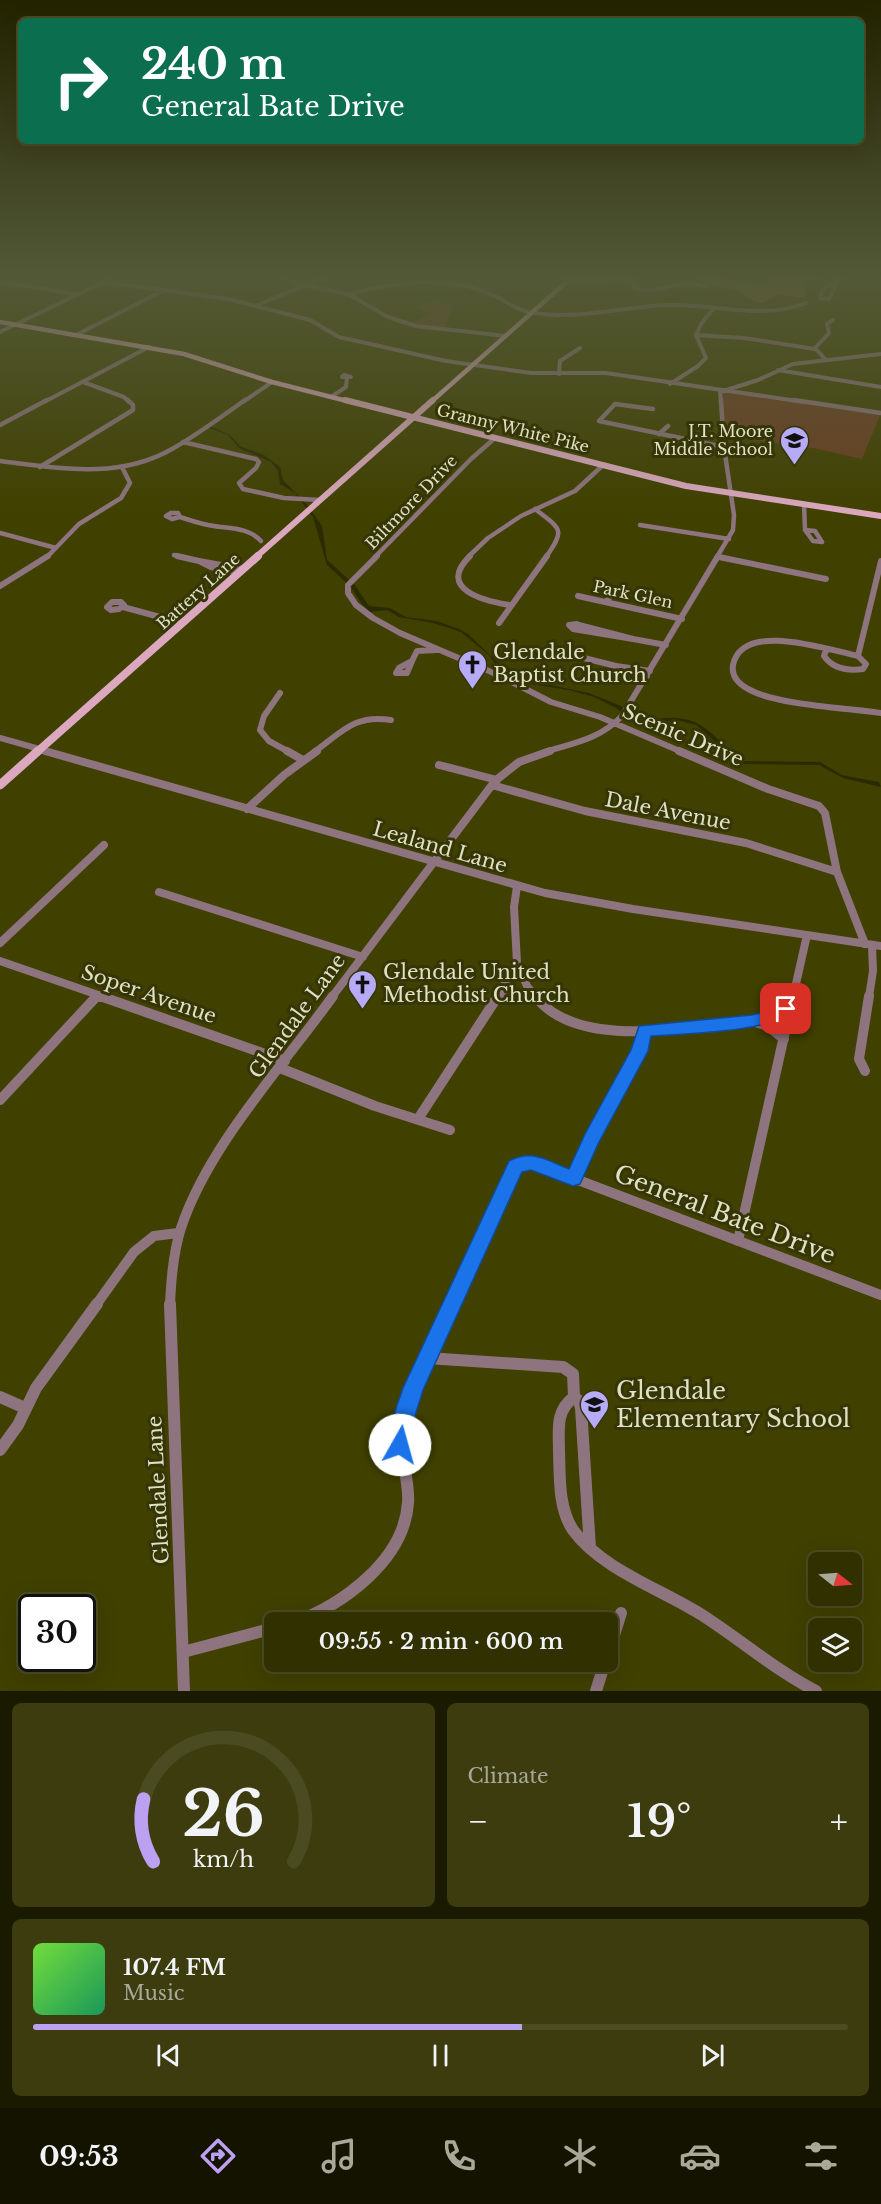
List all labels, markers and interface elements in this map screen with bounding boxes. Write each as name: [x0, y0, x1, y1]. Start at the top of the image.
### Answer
text: 240 m: [141, 38, 286, 90]
icon: right: [42, 42, 120, 120]
text: General Bate Drive: [141, 90, 405, 123]
street label: Granny White Pike: [435, 399, 591, 457]
place label: J.T. Moore Middle School: [654, 421, 773, 459]
school or university icon: J.T. Moore Middle School: [778, 424, 810, 466]
street label: Biltmore Drive: [361, 451, 461, 553]
street label: Battery Lane: [152, 548, 244, 634]
street label: Park Glen: [591, 576, 675, 612]
place label: Glendale Baptist Church: [493, 640, 647, 687]
church icon: Glendale Baptist Church: [456, 648, 488, 690]
street label: Scenic Drive: [619, 699, 747, 771]
street label: Dale Avenue: [603, 787, 733, 835]
street label: Lealand Lane: [370, 816, 510, 878]
street label: Glendale Lane: [244, 949, 350, 1083]
street label: Soper Avenue: [78, 960, 220, 1028]
place label: Glendale United Methodist Church: [383, 960, 570, 1007]
church icon: Glendale United Methodist Church: [346, 968, 378, 1010]
pin: [760, 983, 811, 1034]
icon: arrive: [769, 992, 802, 1025]
street label: General Bate Drive: [610, 1158, 840, 1270]
place label: Glendale Elementary School: [616, 1376, 851, 1433]
school or university icon: Glendale Elementary School: [579, 1388, 611, 1430]
position arrow: [368, 1413, 432, 1477]
street label: Glendale Lane: [142, 1415, 174, 1565]
north arrow: [808, 1552, 862, 1606]
map controls: [808, 1552, 862, 1672]
speed limit sign: 30: [18, 1594, 96, 1672]
button: layers: [808, 1618, 862, 1672]
text: 09:55 · 2 min · 600 m: [319, 1628, 563, 1655]
text: Climate: [468, 1764, 548, 1788]
text: 26: [182, 1775, 265, 1853]
text: 19°: [627, 1793, 692, 1849]
text: −: [468, 1801, 488, 1842]
text: +: [830, 1801, 848, 1842]
text: km/h: [193, 1846, 254, 1873]
text: 107.4 FM: [123, 1954, 226, 1981]
text: Music: [123, 1981, 184, 2005]
icon: previous: [152, 2039, 185, 2072]
icon: pause: [424, 2039, 457, 2072]
icon: next: [696, 2039, 729, 2072]
icon: directions: [197, 2135, 239, 2177]
icon: music: [318, 2135, 360, 2177]
icon: phone: [438, 2135, 480, 2177]
icon: climate: [559, 2135, 601, 2177]
icon: car: [679, 2135, 721, 2177]
icon: filters: [800, 2135, 842, 2177]
text: 09:53: [39, 2140, 119, 2173]

